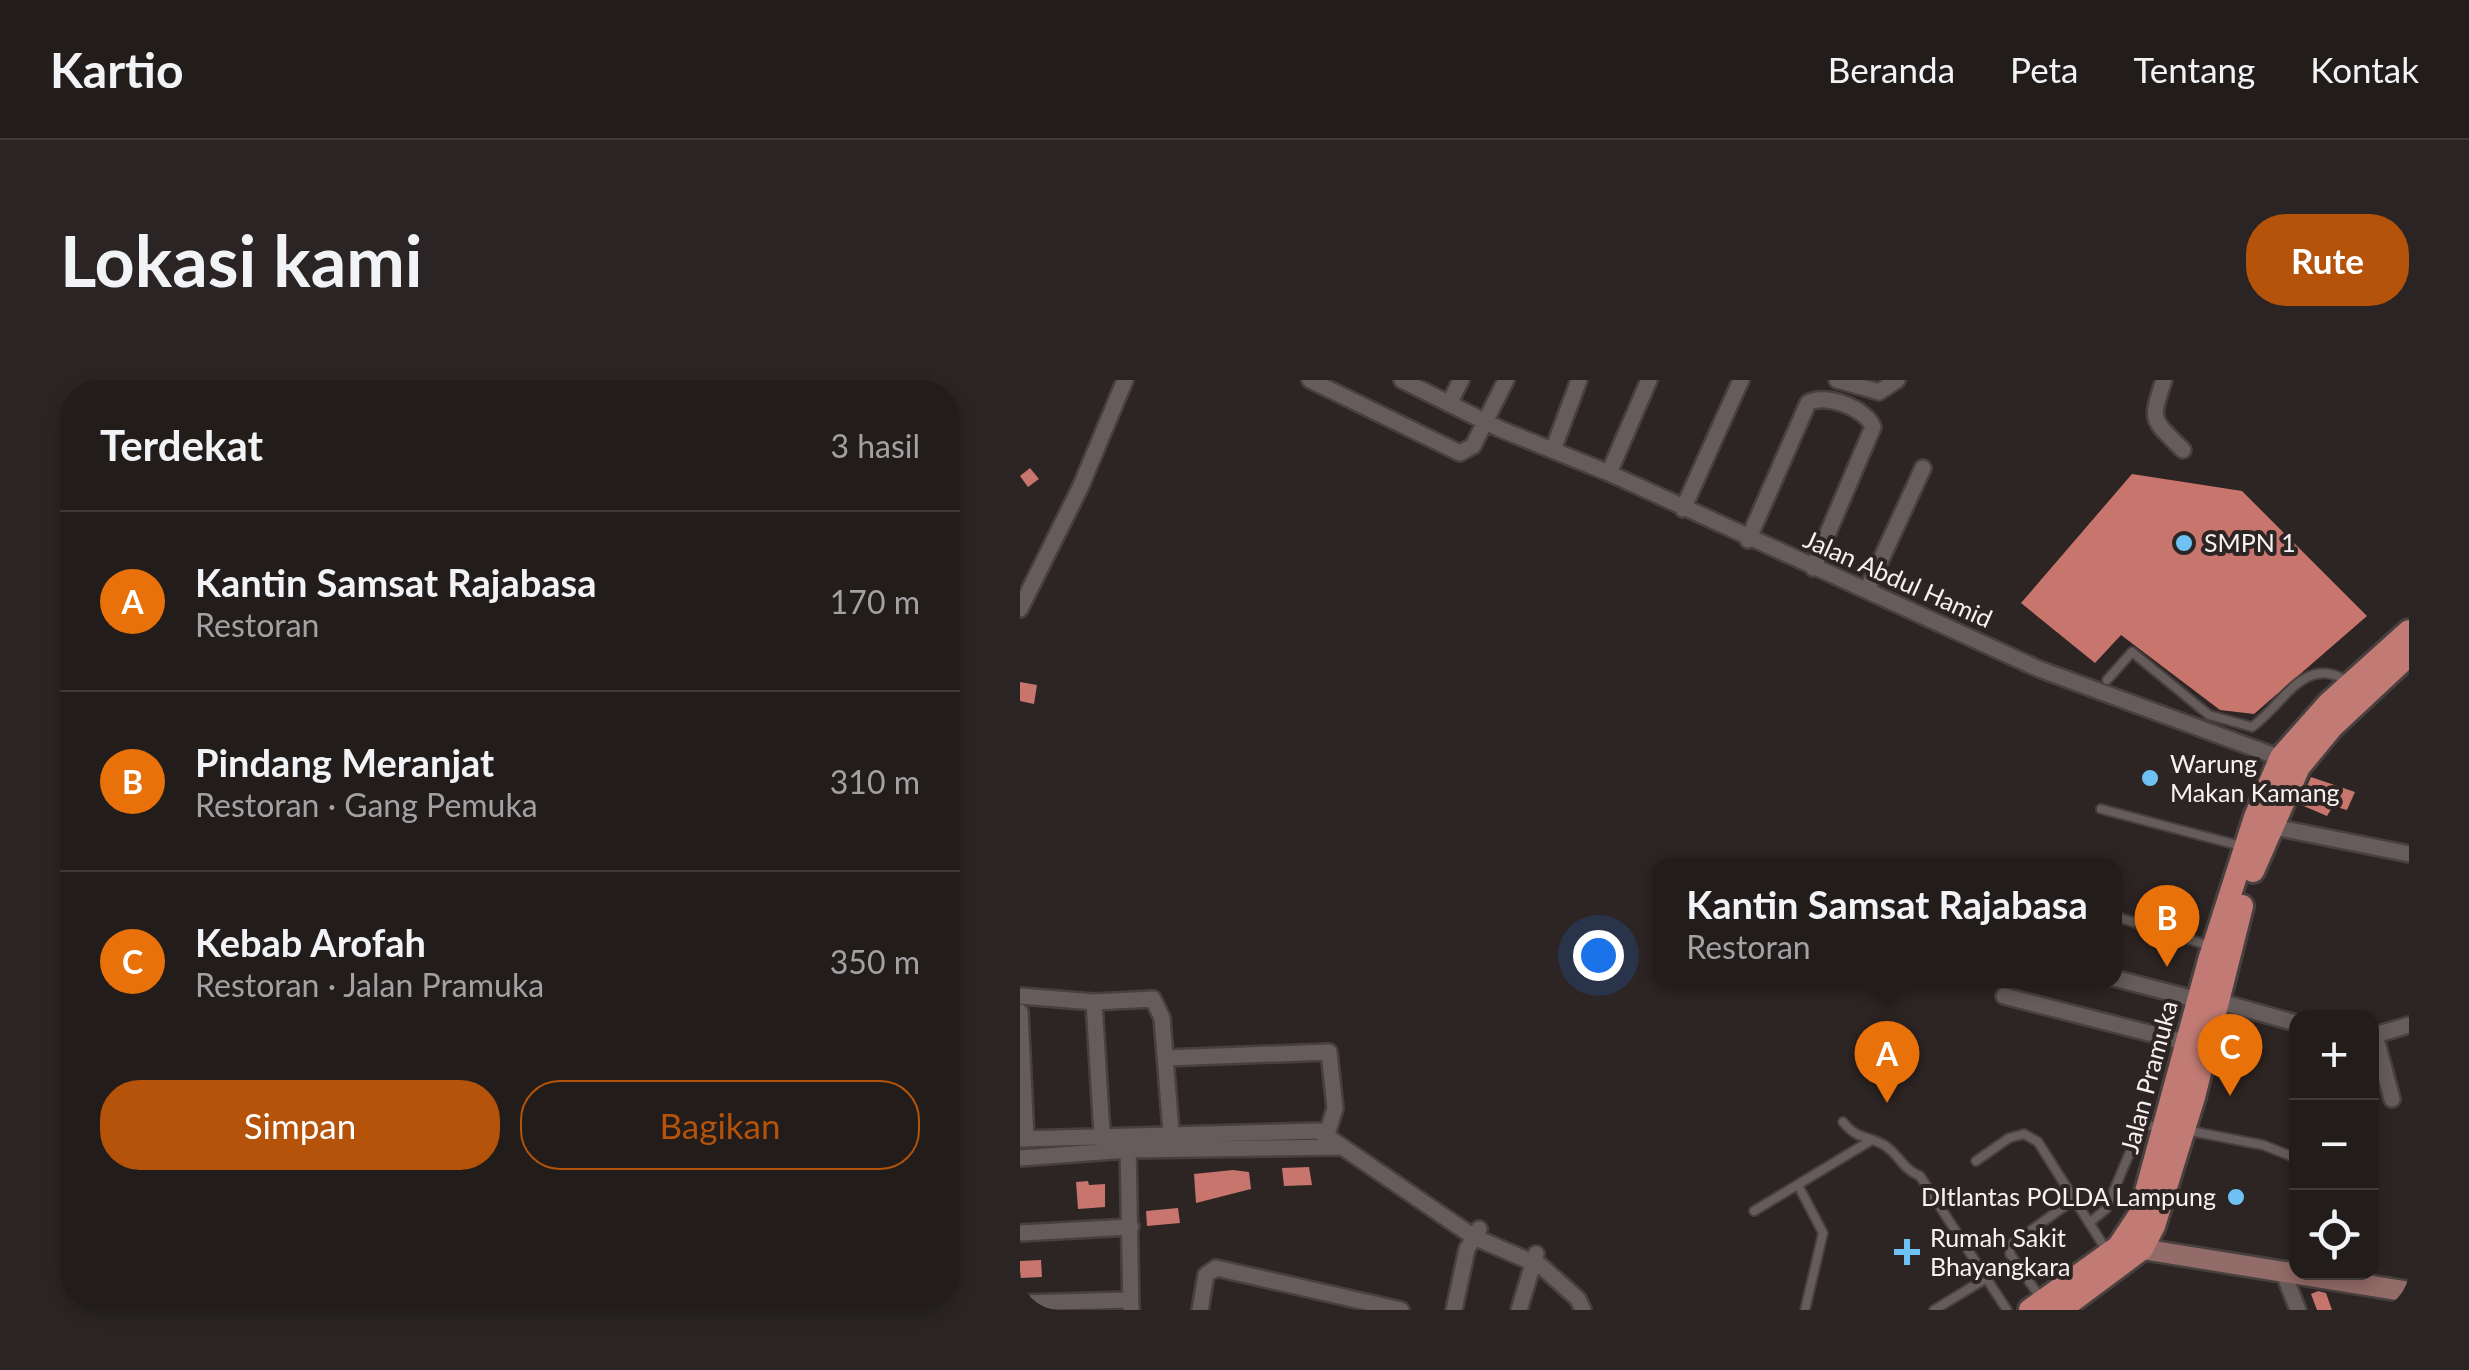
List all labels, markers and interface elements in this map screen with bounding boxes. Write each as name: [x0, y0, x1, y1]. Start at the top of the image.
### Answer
text: Kartio: [50, 41, 184, 98]
text: Beranda: [1828, 48, 1955, 90]
text: Peta: [2010, 48, 2078, 90]
text: Tentang: [2133, 48, 2255, 90]
text: Kontak: [2310, 48, 2419, 90]
button: Rute: [2246, 214, 2409, 306]
text: Lokasi kami: [60, 218, 423, 302]
text: Terdekat: [100, 420, 263, 470]
text: 3 hasil: [830, 426, 920, 465]
street label: Jalan Abdul Hamid: [1800, 523, 1997, 633]
place label: SMPN 1: [2204, 527, 2296, 557]
marker: SMPN 1: [2173, 532, 2195, 554]
text: Kantin Samsat Rajabasa: [195, 559, 597, 605]
text: A: [121, 582, 144, 621]
text: 170 m: [830, 582, 920, 621]
text: Restoran: [195, 605, 319, 644]
text: Pindang Meranjat: [195, 739, 494, 785]
place label: Warung Makan Kamang: [2170, 748, 2340, 807]
text: B: [122, 762, 143, 801]
text: 310 m: [830, 762, 920, 801]
marker: Warung Makan Kamang: [2139, 767, 2161, 789]
text: Restoran · Gang Pemuka: [195, 785, 538, 824]
popup: [1652, 858, 2122, 988]
text: Kantin Samsat Rajabasa: [1686, 881, 2088, 927]
pin: B: [2134, 884, 2200, 967]
text: Kebab Arofah: [195, 919, 426, 965]
text: Restoran: [1686, 927, 1811, 966]
your location: [1573, 930, 1624, 981]
text: C: [122, 942, 143, 981]
text: 350 m: [830, 942, 920, 981]
text: Restoran · Jalan Pramuka: [195, 965, 544, 1004]
street label: Jalan Pramuka: [2113, 997, 2183, 1156]
map controls: [2289, 1010, 2379, 1280]
button: +: [2289, 1010, 2379, 1100]
pin: C: [2198, 1014, 2262, 1096]
pin: A: [1854, 1020, 1920, 1103]
button: Simpan: [100, 1080, 500, 1170]
button: Bagikan: [520, 1080, 920, 1170]
button: −: [2289, 1100, 2379, 1190]
place label: DItlantas POLDA Lampung: [1921, 1181, 2216, 1211]
marker: DItlantas POLDA Lampung: [2225, 1186, 2247, 1208]
button: locate: [2289, 1190, 2379, 1280]
place label: Rumah Sakit Bhayangkara: [1930, 1222, 2070, 1281]
marker: Rumah Sakit Bhayangkara: [1894, 1239, 1920, 1265]

